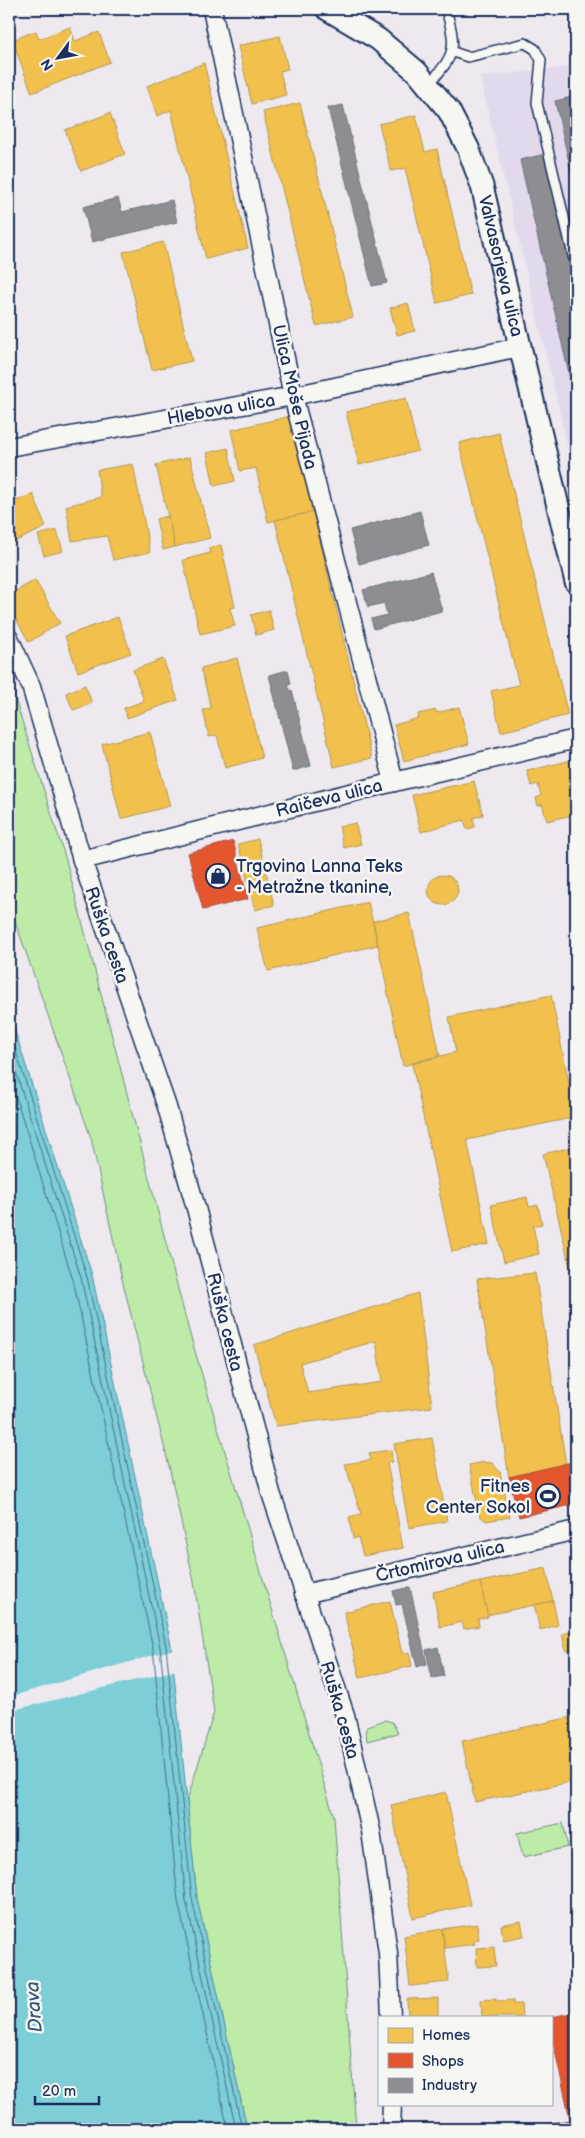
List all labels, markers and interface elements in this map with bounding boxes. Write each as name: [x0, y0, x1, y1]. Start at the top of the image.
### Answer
north arrow: [32, 32, 82, 82]
text: N: [37, 56, 57, 74]
street label: Valvasorjeva ulica: [474, 193, 527, 339]
street label: Ulica Moše Pijada: [268, 323, 321, 471]
street label: Hlebova ulica: [165, 390, 277, 429]
street label: Raičeva ulica: [274, 775, 385, 822]
place label: Trgovina Lanna Teks - Metražne tkanine,: [236, 856, 403, 898]
shop icon: Trgovina Lanna Teks - Metražne tkanine,: [205, 863, 231, 889]
street label: Ruška cesta: [80, 884, 133, 986]
street label: Ruška cesta: [202, 1271, 247, 1374]
place label: Fitnes Center Sokol: [426, 1476, 530, 1518]
sports icon: Fitnes Center Sokol: [535, 1483, 561, 1509]
street label: Črtomirova ulica: [373, 1535, 507, 1587]
street label: Ruška cesta: [316, 1659, 363, 1761]
water label: Drava: [21, 1981, 48, 2033]
legend: [378, 2016, 552, 2106]
text: Homes: [422, 2026, 471, 2045]
text: Shops: [422, 2052, 465, 2071]
scale bar: [35, 2073, 99, 2105]
text: Industry: [422, 2076, 477, 2095]
text: 20 m: [42, 2082, 76, 2101]

